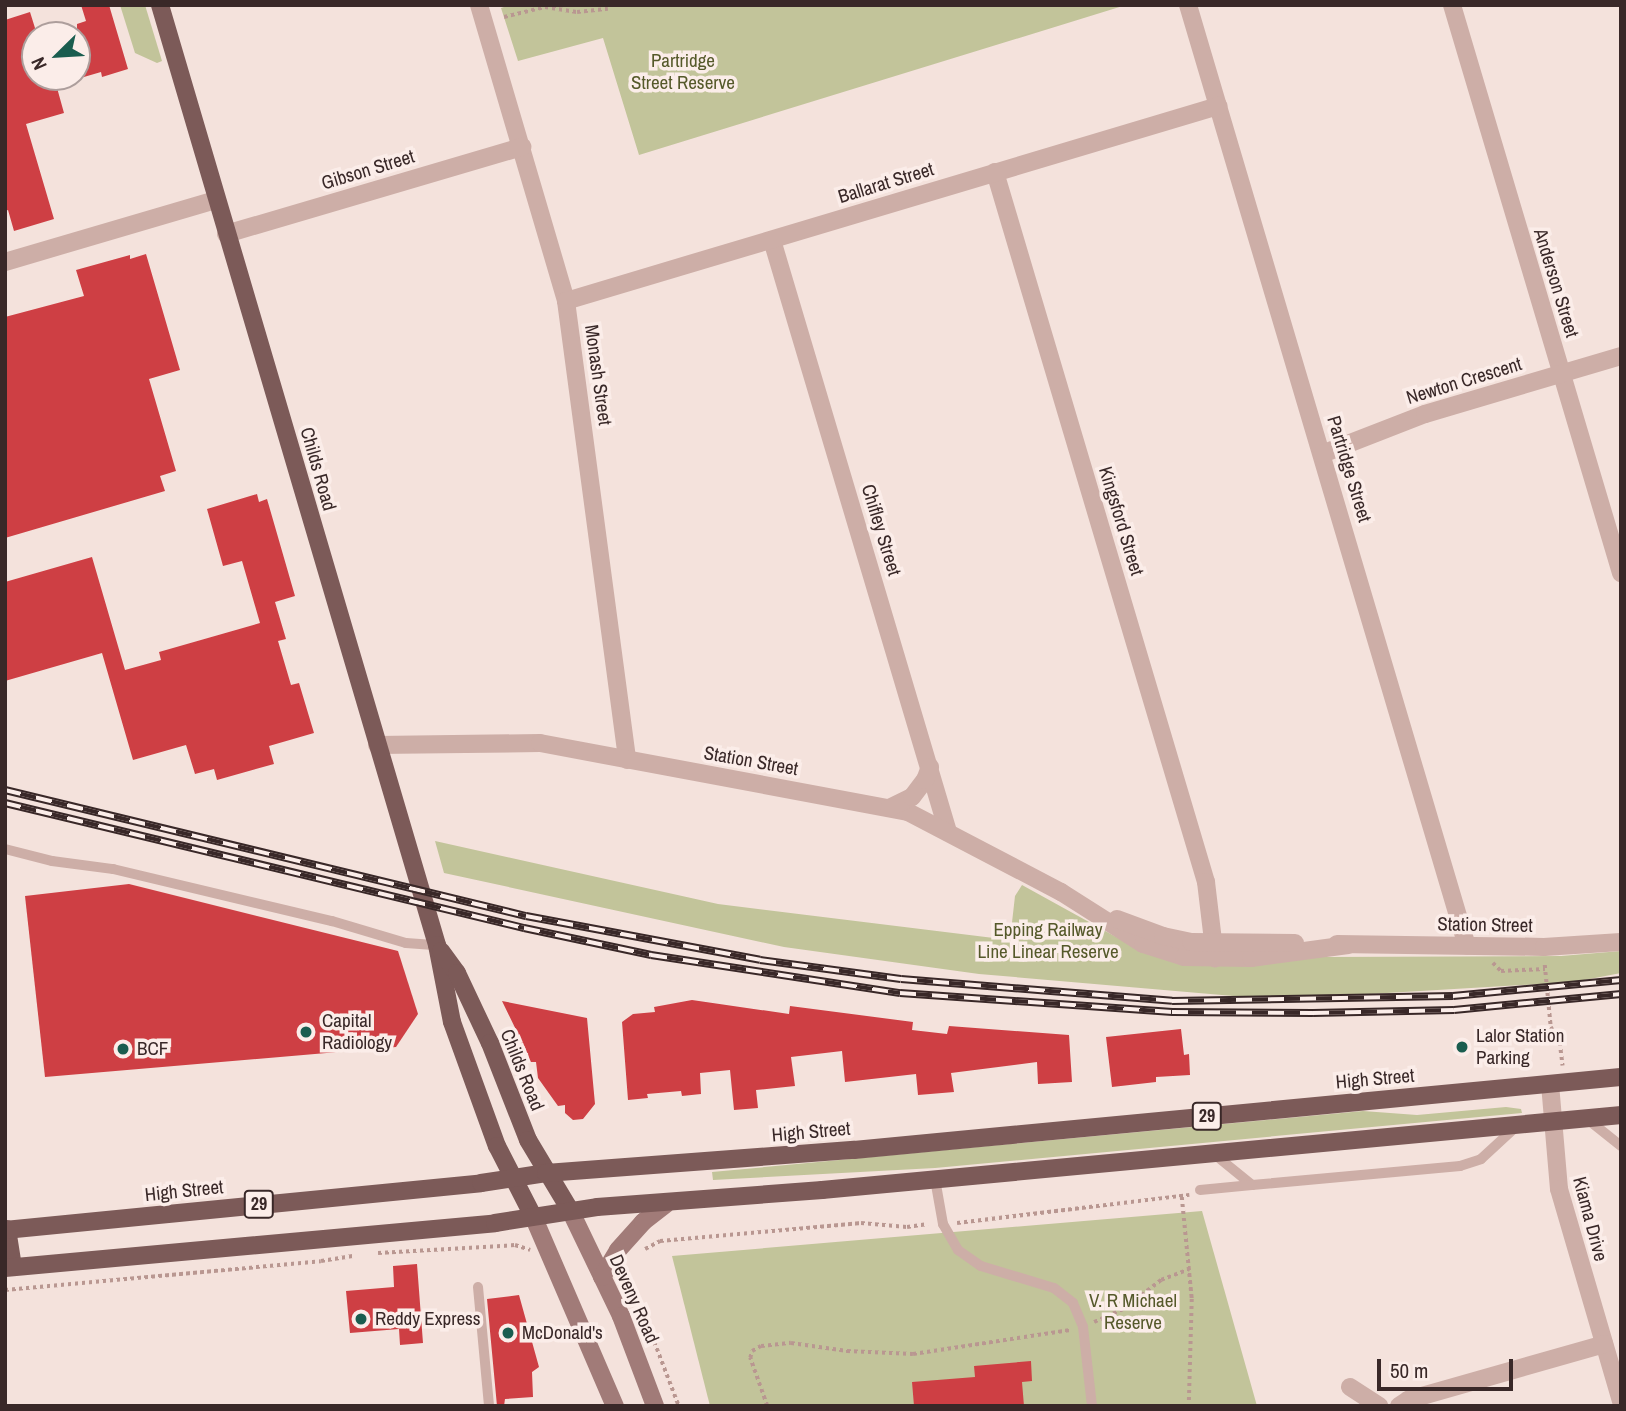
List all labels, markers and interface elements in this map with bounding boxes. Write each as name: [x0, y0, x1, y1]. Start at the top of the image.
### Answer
north arrow: [21, 21, 91, 91]
park label: Partridge Street Reserve: [631, 50, 735, 94]
text: N: [24, 53, 53, 74]
street label: Gibson Street: [319, 145, 417, 195]
street label: Ballarat Street: [835, 158, 937, 208]
street label: Anderson Street: [1529, 226, 1583, 340]
street label: Monash Street: [580, 323, 616, 427]
street label: Newton Crescent: [1404, 353, 1524, 409]
street label: Partridge Street: [1322, 413, 1376, 525]
street label: Childs Road: [295, 425, 341, 513]
street label: Kingsford Street: [1094, 464, 1148, 578]
street label: Chifley Street: [856, 482, 906, 578]
street label: Station Street: [702, 742, 800, 780]
street label: Station Street: [1437, 913, 1533, 937]
park label: Epping Railway Line Linear Reserve: [977, 919, 1119, 963]
place label: Capital Radiology: [322, 1010, 392, 1054]
marker: Capital Radiology: [296, 1022, 316, 1042]
place label: Lalor Station Parking: [1476, 1025, 1564, 1069]
street label: Childs Road: [495, 1026, 549, 1114]
place label: BCF: [137, 1038, 168, 1060]
marker: Lalor Station Parking: [1454, 1039, 1470, 1055]
marker: BCF: [115, 1041, 131, 1057]
street label: High Street: [1335, 1064, 1415, 1094]
road number: 29: [1191, 1101, 1223, 1130]
street label: High Street: [771, 1117, 851, 1147]
street label: Kiama Drive: [1568, 1174, 1612, 1264]
street label: High Street: [144, 1176, 224, 1206]
road number: 29: [243, 1190, 275, 1218]
street label: Deveny Road: [604, 1251, 664, 1347]
park label: V. R Michael Reserve: [1089, 1290, 1177, 1334]
place label: Reddy Express: [375, 1308, 481, 1330]
marker: Reddy Express: [353, 1311, 369, 1327]
place label: McDonald's: [522, 1322, 603, 1344]
marker: McDonald's: [500, 1325, 516, 1341]
scale bar: [1381, 1344, 1518, 1388]
text: 50 m: [1390, 1356, 1428, 1385]

